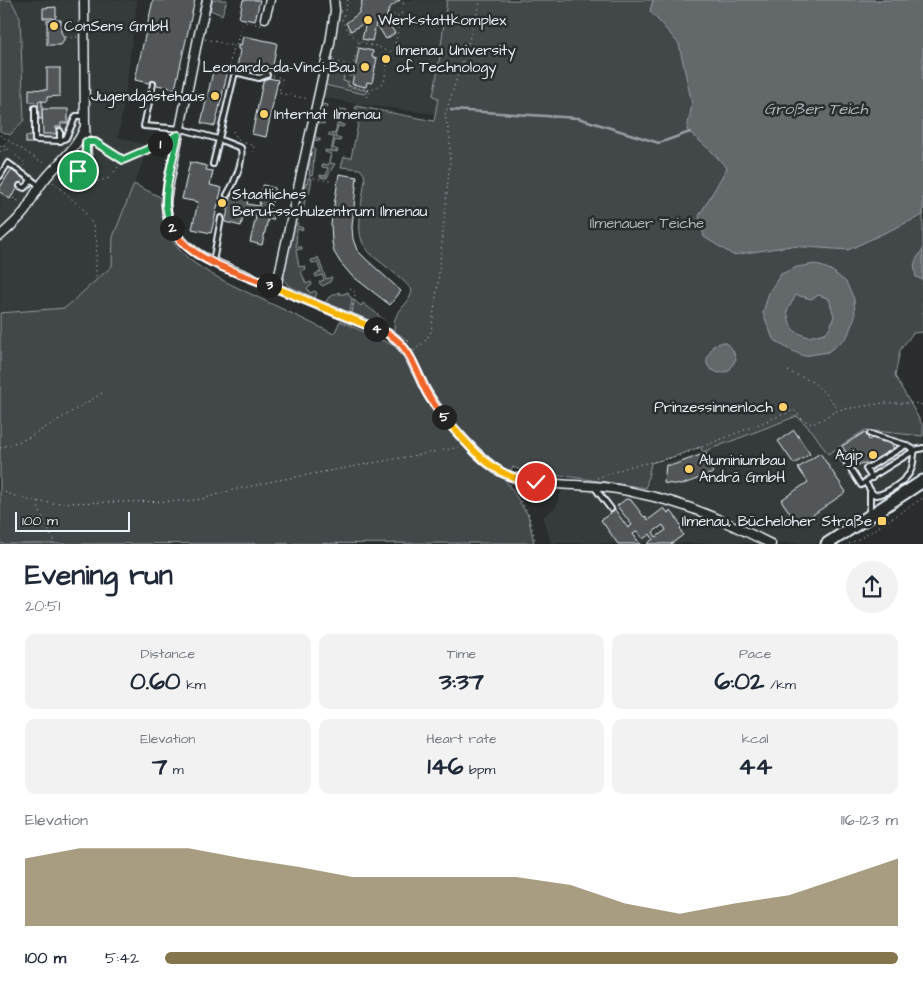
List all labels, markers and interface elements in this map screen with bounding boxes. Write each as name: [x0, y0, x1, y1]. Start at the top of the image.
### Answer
place label: Werkstattkomplex: [378, 10, 507, 31]
marker: Werkstattkomplex: [362, 14, 374, 26]
place label: ConSens GmbH: [64, 16, 169, 37]
marker: ConSens GmbH: [48, 20, 60, 32]
place label: Ilmenau University of Technology: [396, 40, 516, 79]
marker: Ilmenau University of Technology: [380, 53, 392, 65]
place label: Leonardo-da-Vinci-Bau: [202, 57, 355, 78]
marker: Leonardo-da-Vinci-Bau: [359, 61, 371, 73]
place label: Jugendgästehaus: [91, 86, 205, 108]
marker: Jugendgästehaus: [209, 90, 221, 102]
water label: Großer Teich: [764, 98, 869, 120]
place label: Internat Ilmenau: [274, 104, 381, 125]
marker: Internat Ilmenau: [258, 108, 270, 120]
pin: 1: [148, 132, 172, 156]
text: 1: [160, 134, 161, 154]
pin: [57, 150, 99, 192]
icon: arrive: [64, 157, 92, 185]
place label: Staatliches Berufsschulzentrum Ilmenau: [232, 184, 428, 222]
marker: Staatliches Berufsschulzentrum Ilmenau: [216, 197, 228, 209]
park label: Ilmenauer Teiche: [590, 213, 704, 234]
pin: 2: [160, 216, 184, 240]
text: 2: [168, 218, 177, 238]
pin: 3: [256, 272, 282, 298]
text: 3: [266, 275, 273, 295]
pin: 4: [364, 316, 388, 342]
text: 4: [372, 319, 381, 339]
place label: Prinzessinnenloch: [654, 397, 774, 418]
marker: Prinzessinnenloch: [777, 401, 789, 413]
pin: 5: [432, 404, 456, 430]
text: 5: [440, 407, 449, 427]
place label: Agip: [835, 445, 863, 467]
marker: Agip: [867, 449, 879, 461]
place label: Aluminiumbau Andrä GmbH: [699, 450, 786, 488]
pin: [515, 461, 557, 503]
marker: Aluminiumbau Andrä GmbH: [683, 463, 695, 475]
icon: check: [522, 468, 550, 496]
scale bar: [15, 508, 130, 532]
text: 100 m: [22, 511, 58, 531]
place label: Ilmenau, Bücheloher Straße: [682, 511, 872, 532]
marker: Ilmenau, Bücheloher Straße: [876, 515, 888, 527]
text: Evening run: [25, 556, 173, 595]
button: share: [846, 561, 898, 613]
text: 20:51: [25, 595, 60, 617]
text: Distance: [141, 644, 195, 664]
text: Time: [447, 644, 476, 664]
text: Pace: [739, 644, 771, 664]
text: 0.60: [130, 664, 181, 699]
text: 3:37: [439, 664, 484, 699]
text: 6:02: [714, 664, 764, 699]
text: km: [181, 675, 206, 695]
text: /km: [764, 675, 796, 695]
text: Elevation: [140, 729, 195, 749]
text: Heart rate: [426, 729, 497, 749]
text: kcal: [742, 729, 769, 749]
text: 7: [152, 749, 167, 784]
text: 146: [427, 749, 463, 784]
text: 44: [738, 749, 772, 784]
text: m: [167, 760, 184, 780]
text: bpm: [463, 760, 496, 780]
text: Elevation: [25, 809, 88, 831]
text: 116–123 m: [841, 809, 898, 831]
text: 100 m: [25, 947, 66, 969]
text: 5:42: [105, 947, 139, 969]

